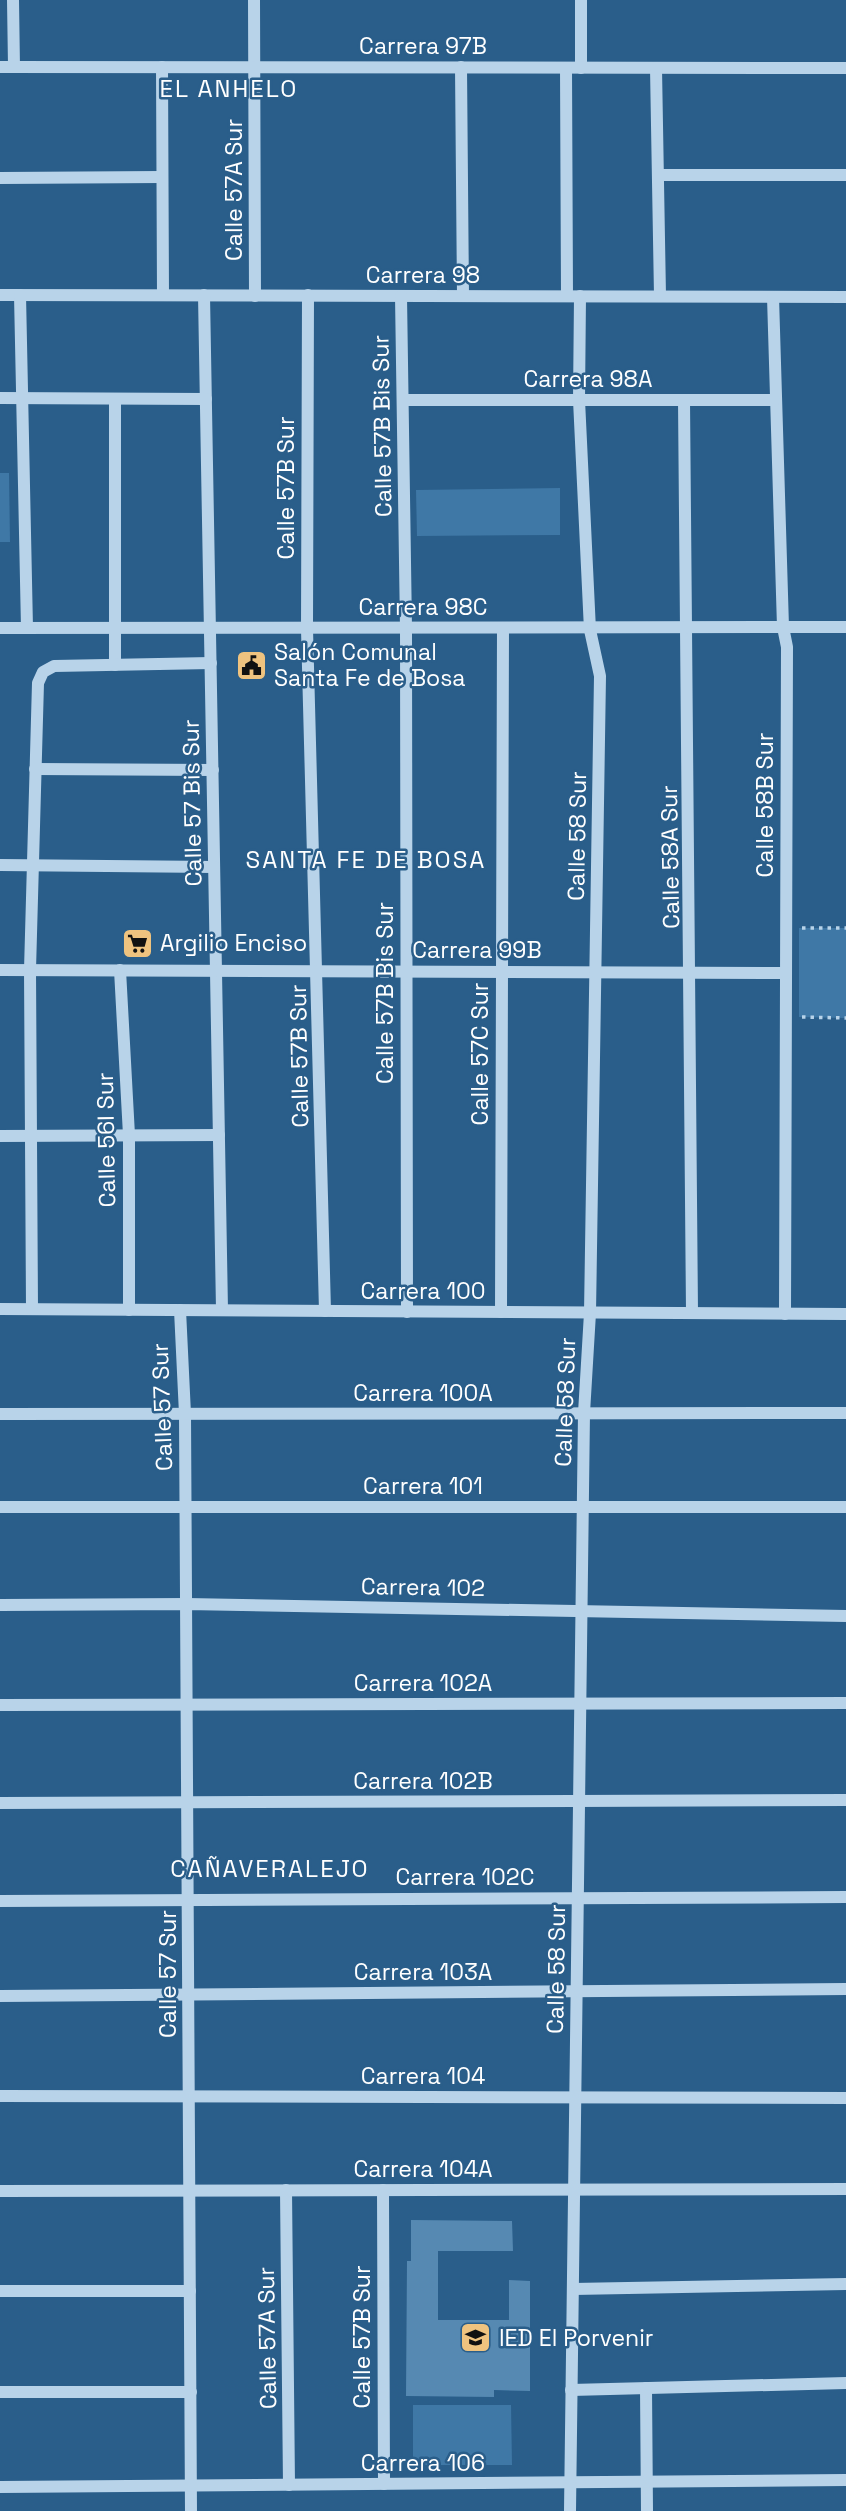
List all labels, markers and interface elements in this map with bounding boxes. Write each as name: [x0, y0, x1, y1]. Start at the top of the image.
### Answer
street label: Carrera 97B: [359, 31, 487, 61]
district label: EL ANHELO: [160, 73, 298, 104]
street label: Calle 57A Sur: [219, 119, 249, 261]
street label: Carrera 98: [366, 260, 480, 290]
street label: Calle 57B Bis Sur: [365, 335, 399, 517]
street label: Carrera 98A: [524, 364, 652, 394]
street label: Calle 57B Sur: [271, 416, 301, 560]
street label: Carrera 98C: [358, 592, 488, 622]
place label: Salón Comunal Santa Fe de Bosa: [274, 637, 466, 693]
public building icon: Salón Comunal Santa Fe de Bosa: [234, 648, 268, 682]
street label: Calle 57 Bis Sur: [176, 719, 208, 887]
street label: Calle 58B Sur: [750, 733, 780, 877]
street label: Calle 58 Sur: [561, 771, 593, 901]
street label: Calle 58A Sur: [654, 785, 686, 929]
district label: SANTA FE DE BOSA: [246, 844, 486, 875]
street label: Calle 57B Bis Sur: [370, 902, 400, 1084]
supermarket icon: Argilio Enciso: [120, 926, 154, 960]
place label: Argilio Enciso: [160, 928, 307, 958]
street label: Carrera 99B: [412, 935, 542, 965]
street label: Calle 57C Sur: [465, 983, 495, 1125]
street label: Calle 57B Sur: [283, 984, 315, 1128]
street label: Calle 56I Sur: [90, 1072, 122, 1208]
street label: Carrera 100: [360, 1276, 486, 1306]
street label: Calle 58 Sur: [548, 1337, 582, 1467]
street label: Calle 57 Sur: [145, 1343, 179, 1471]
street label: Carrera 100A: [353, 1378, 493, 1408]
street label: Carrera 101: [363, 1471, 483, 1501]
street label: Carrera 102: [361, 1571, 485, 1603]
street label: Carrera 102A: [354, 1668, 492, 1698]
street label: Carrera 102B: [353, 1766, 493, 1796]
district label: CAÑAVERALEJO: [170, 1853, 370, 1884]
street label: Carrera 102C: [396, 1862, 534, 1892]
street label: Calle 58 Sur: [540, 1904, 572, 2034]
street label: Calle 57 Sur: [153, 1910, 183, 2038]
street label: Carrera 103A: [354, 1957, 492, 1987]
street label: Carrera 104: [361, 2061, 485, 2091]
street label: Carrera 104A: [353, 2154, 493, 2184]
street label: Calle 57B Sur: [347, 2265, 377, 2409]
street label: Calle 57A Sur: [251, 2267, 283, 2409]
school or university icon: IED El Porvenir: [459, 2321, 493, 2355]
place label: IED El Porvenir: [499, 2323, 654, 2353]
street label: Carrera 106: [361, 2448, 485, 2478]

